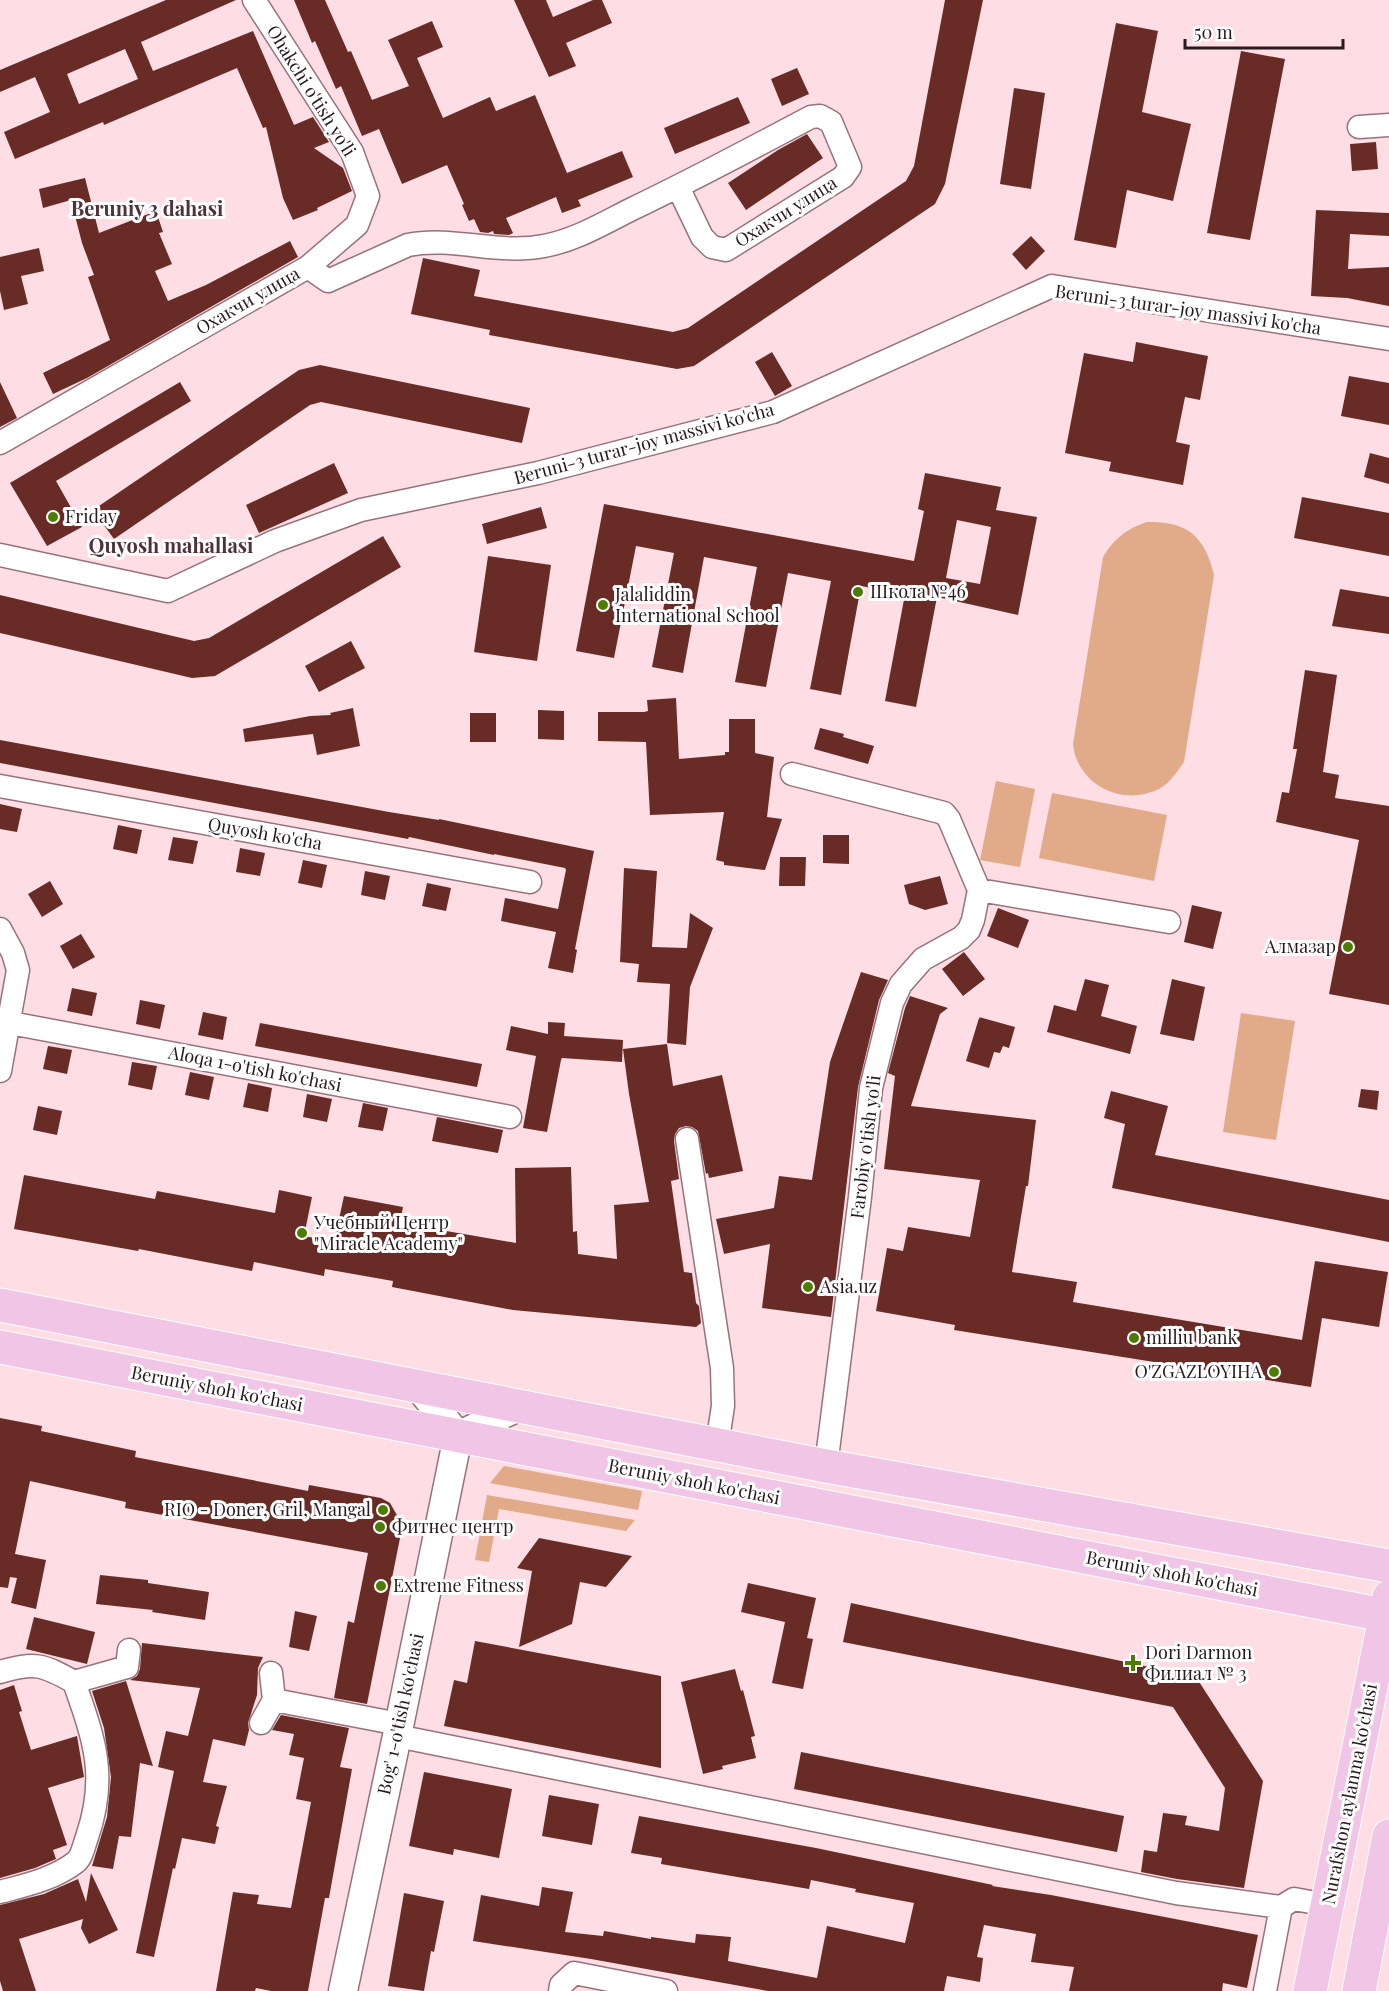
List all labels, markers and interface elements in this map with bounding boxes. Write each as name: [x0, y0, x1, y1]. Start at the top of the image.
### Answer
scale bar: [1185, 12, 1342, 50]
street label: Ohakchi o'tish yo'li: [262, 20, 362, 161]
text: 50 m: [1194, 20, 1233, 44]
street label: Охакчи улица: [730, 170, 841, 252]
district label: Beruniy 3 dahasi: [71, 194, 223, 221]
street label: Охакчи улица: [191, 261, 304, 340]
street label: Beruni-3 turar-joy massivi ko'cha: [1054, 278, 1323, 340]
street label: Beruni-3 turar-joy massivi ko'cha: [511, 397, 777, 489]
place label: Friday: [65, 504, 117, 528]
marker: Friday: [46, 510, 60, 524]
district label: Quyosh mahallasi: [89, 531, 253, 558]
place label: Школа №46: [870, 579, 966, 603]
place label: Jalaliddin International School: [614, 582, 780, 627]
marker: Школа №46: [851, 585, 865, 599]
marker: Jalaliddin International School: [596, 598, 610, 612]
street label: Quyosh ko'cha: [206, 811, 324, 855]
place label: Алмазар: [1264, 934, 1336, 958]
marker: Алмазар: [1341, 940, 1355, 954]
street label: Aloqa 1-o'tish ko'chasi: [166, 1039, 344, 1097]
street label: Farobiy o'tish yo'li: [844, 1074, 886, 1220]
place label: Учебный Центр "Miracle Academy": [313, 1210, 463, 1255]
marker: Учебный Центр "Miracle Academy": [295, 1226, 309, 1240]
place label: Asia.uz: [819, 1274, 877, 1298]
marker: Asia.uz: [801, 1280, 815, 1294]
place label: milliu bank: [1146, 1325, 1238, 1349]
marker: milliu bank: [1127, 1331, 1141, 1345]
place label: O'ZGAZLOYIHA: [1135, 1359, 1263, 1383]
street label: Beruniy shoh ko'chasi: [129, 1360, 305, 1416]
marker: O'ZGAZLOYIHA: [1267, 1365, 1281, 1379]
street label: Beruniy shoh ko'chasi: [606, 1453, 782, 1509]
place label: RIO - Doner, Gril, Mangal: [164, 1497, 371, 1521]
marker: RIO - Doner, Gril, Mangal: [376, 1503, 390, 1517]
place label: Фитнес центр: [392, 1514, 513, 1538]
marker: Фитнес центр: [373, 1520, 387, 1534]
street label: Beruniy shoh ko'chasi: [1084, 1545, 1260, 1601]
place label: Extreme Fitness: [393, 1573, 524, 1597]
marker: Extreme Fitness: [374, 1579, 388, 1593]
street label: Bog' 1-o'tish ko'chasi: [371, 1631, 429, 1797]
place label: Dori Darmon Филиал № 3: [1145, 1640, 1252, 1685]
marker: Dori Darmon Филиал № 3: [1126, 1656, 1140, 1670]
street label: Nurafshon aylanma ko'chasi: [1316, 1681, 1382, 1906]

